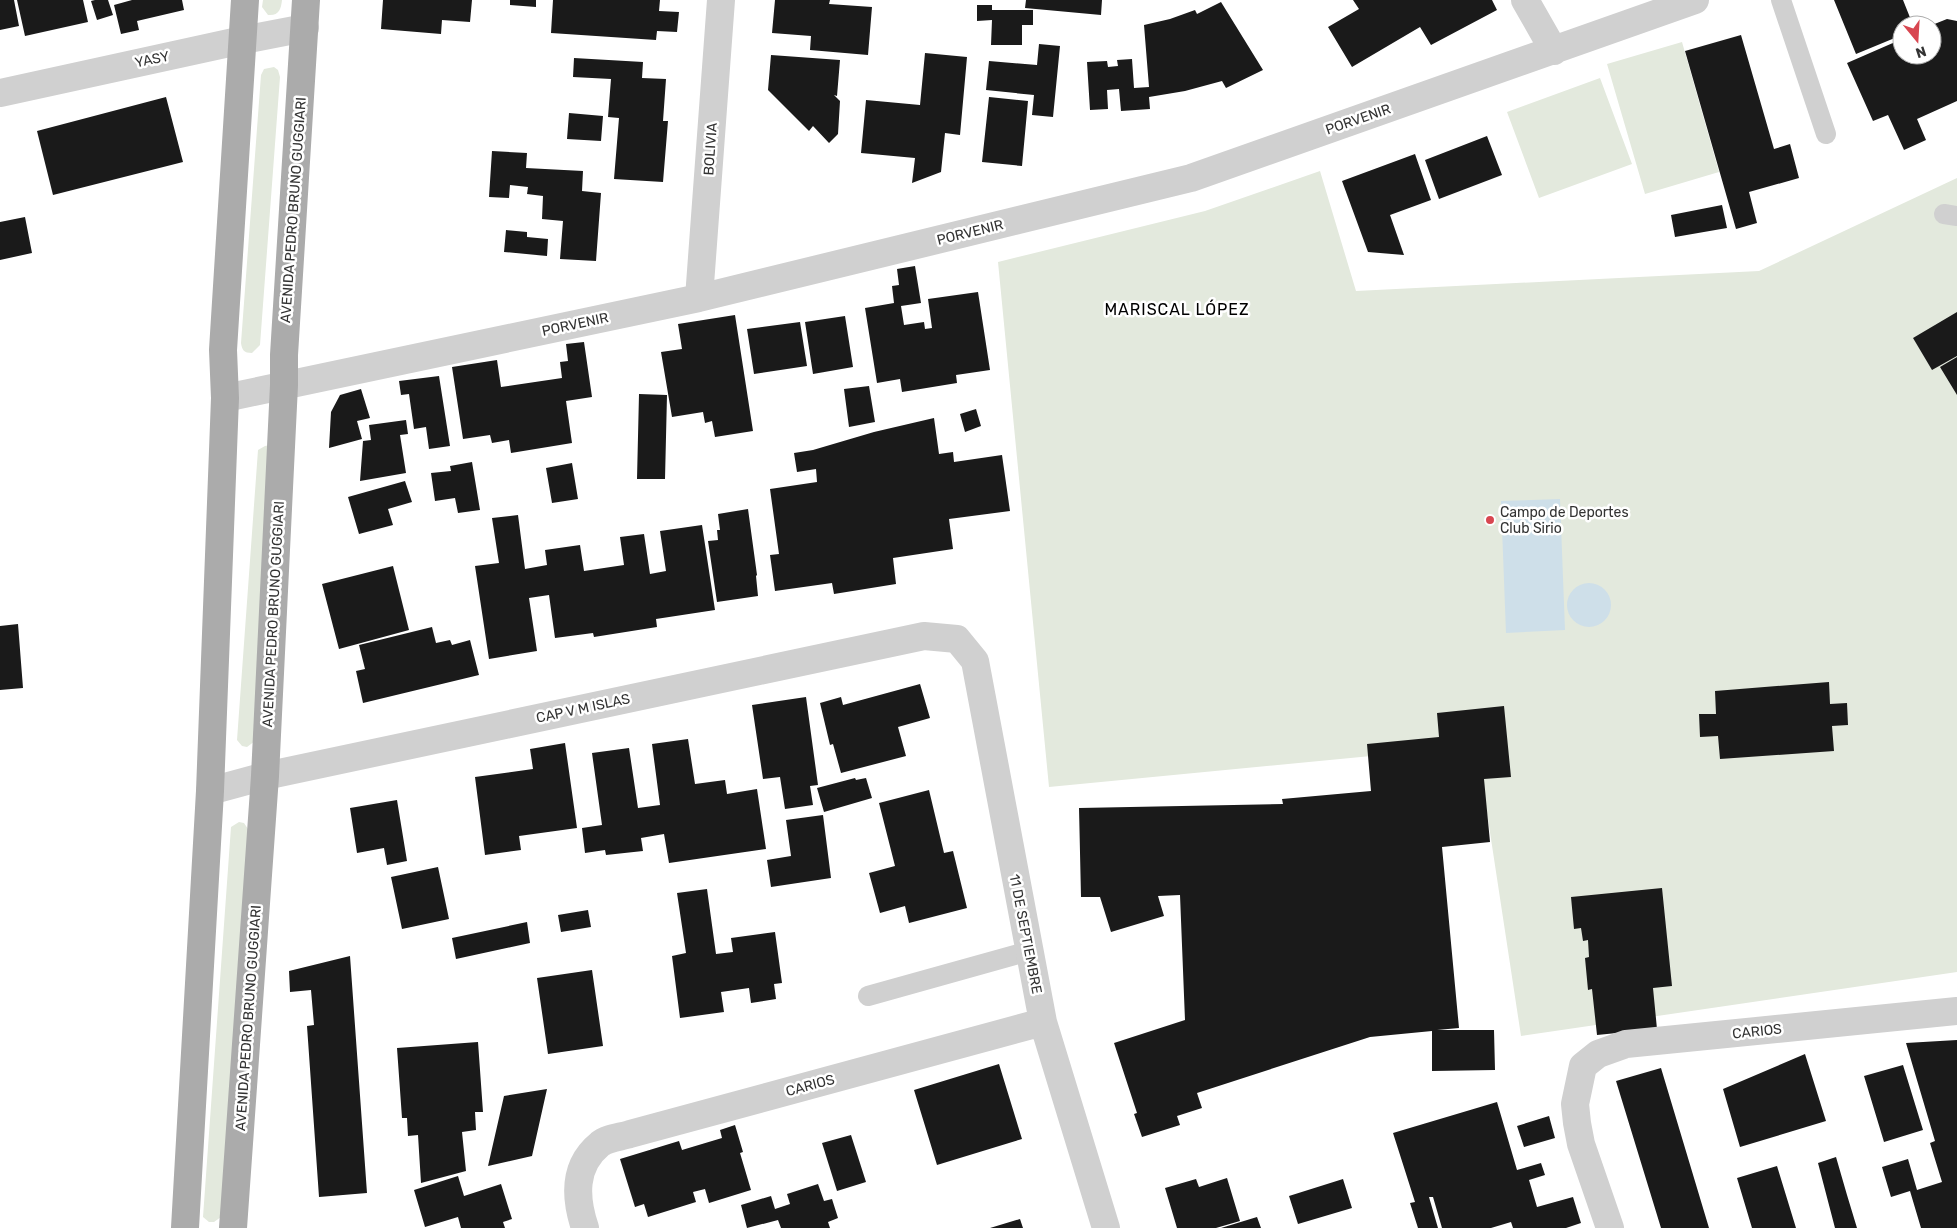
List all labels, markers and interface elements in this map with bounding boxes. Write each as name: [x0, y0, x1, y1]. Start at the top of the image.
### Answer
north arrow: [1892, 15, 1942, 65]
text: N: [1913, 42, 1928, 62]
street label: YASY: [133, 48, 171, 71]
street label: AVENIDA PEDRO BRUNO GUGGIARI: [277, 96, 310, 324]
street label: PORVENIR: [1323, 100, 1393, 139]
street label: BOLIVIA: [700, 121, 721, 176]
street label: PORVENIR: [935, 216, 1005, 249]
district label: MARISCAL LÓPEZ: [1104, 299, 1250, 319]
street label: PORVENIR: [540, 309, 610, 340]
street label: AVENIDA PEDRO BRUNO GUGGIARI: [259, 500, 288, 728]
place label: Campo de Deportes Club Sirio: [1500, 504, 1629, 537]
marker: Campo de Deportes Club Sirio: [1484, 514, 1496, 526]
street label: CAP V M ISLAS: [535, 690, 632, 727]
street label: 11 DE SEPTIEMBRE: [1006, 873, 1045, 995]
street label: AVENIDA PEDRO BRUNO GUGGIARI: [232, 904, 265, 1132]
street label: CARIOS: [1731, 1020, 1783, 1043]
street label: CARIOS: [784, 1071, 837, 1100]

